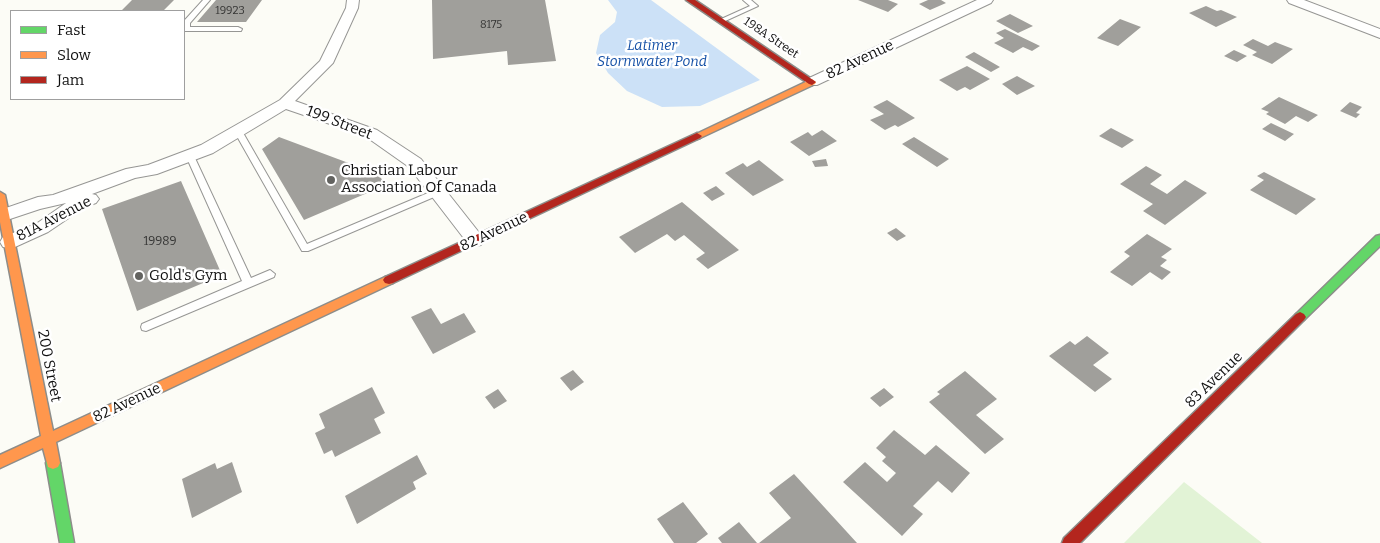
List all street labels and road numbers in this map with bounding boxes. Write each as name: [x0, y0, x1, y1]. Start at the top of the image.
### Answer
street label: 198A Street: [741, 14, 801, 62]
street label: 82 Avenue: [823, 36, 897, 84]
street label: 199 Street: [304, 102, 374, 144]
street label: 81A Avenue: [14, 192, 94, 246]
street label: 82 Avenue: [457, 208, 531, 256]
street label: 200 Street: [33, 329, 65, 403]
street label: 83 Avenue: [1181, 348, 1247, 412]
street label: 82 Avenue: [90, 379, 164, 427]

